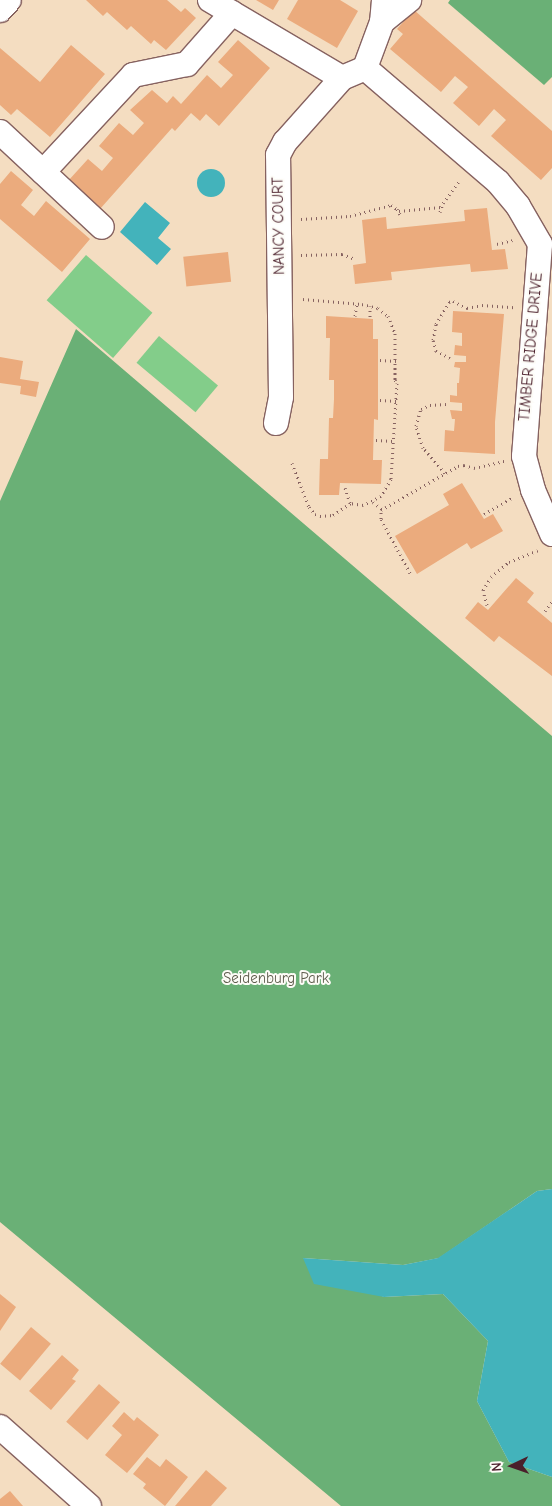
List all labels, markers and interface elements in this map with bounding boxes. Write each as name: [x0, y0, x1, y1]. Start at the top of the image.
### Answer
street label: NANCY COURT: [269, 177, 289, 275]
street label: TIMBER RIDGE DRIVE: [516, 272, 546, 422]
park label: Seidenburg Park: [223, 970, 329, 988]
north arrow: [487, 1441, 537, 1491]
text: N: [488, 1462, 505, 1472]

